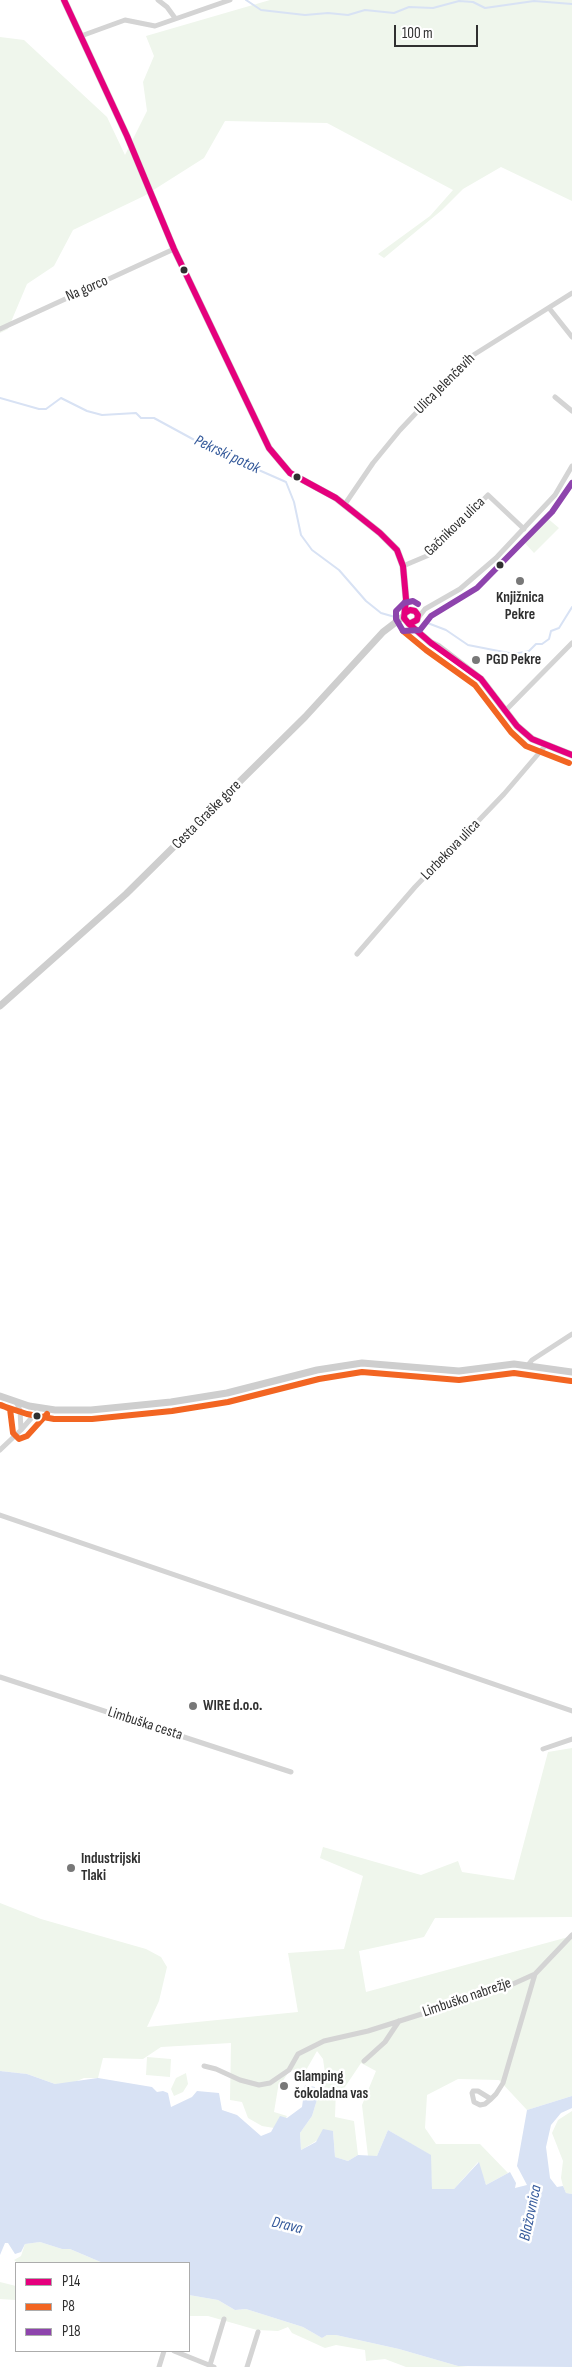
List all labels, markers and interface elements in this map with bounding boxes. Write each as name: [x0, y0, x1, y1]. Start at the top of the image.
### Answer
scale bar: [397, 15, 481, 47]
text: 100 m: [402, 24, 433, 43]
unlabelled marker: [179, 265, 189, 275]
street label: Na gorco: [63, 272, 111, 306]
street label: Ulica Jelenčevih: [411, 350, 479, 418]
water label: Pekrski potok: [191, 431, 263, 479]
unlabelled marker: [292, 472, 302, 482]
street label: Gačnikova ulica: [421, 494, 489, 560]
unlabelled marker: [495, 560, 505, 570]
marker: Knjižnica Pekre: [514, 575, 526, 587]
place label: Knjižnica Pekre: [496, 589, 544, 624]
place label: PGD Pekre: [486, 651, 541, 669]
marker: PGD Pekre: [470, 654, 482, 666]
street label: Cesta Graške gore: [169, 777, 245, 853]
street label: Lorbekova ulica: [418, 816, 484, 884]
unlabelled marker: [32, 1411, 42, 1421]
place label: WIRE d.o.o.: [203, 1697, 262, 1715]
marker: WIRE d.o.o.: [187, 1700, 199, 1712]
street label: Limbuška cesta: [105, 1703, 185, 1745]
place label: Industrijski Tlaki: [81, 1850, 141, 1885]
marker: Industrijski Tlaki: [65, 1862, 77, 1874]
street label: Limbuško nabrežje: [420, 1974, 514, 2022]
place label: Glamping čokoladna vas: [294, 2068, 368, 2103]
marker: Glamping čokoladna vas: [278, 2080, 290, 2092]
water label: Blažovnica: [516, 2183, 546, 2243]
water label: Drava: [270, 2213, 304, 2239]
legend: [15, 2262, 190, 2352]
text: P14: [62, 2272, 80, 2291]
text: P8: [62, 2297, 75, 2316]
text: P18: [62, 2322, 81, 2341]

